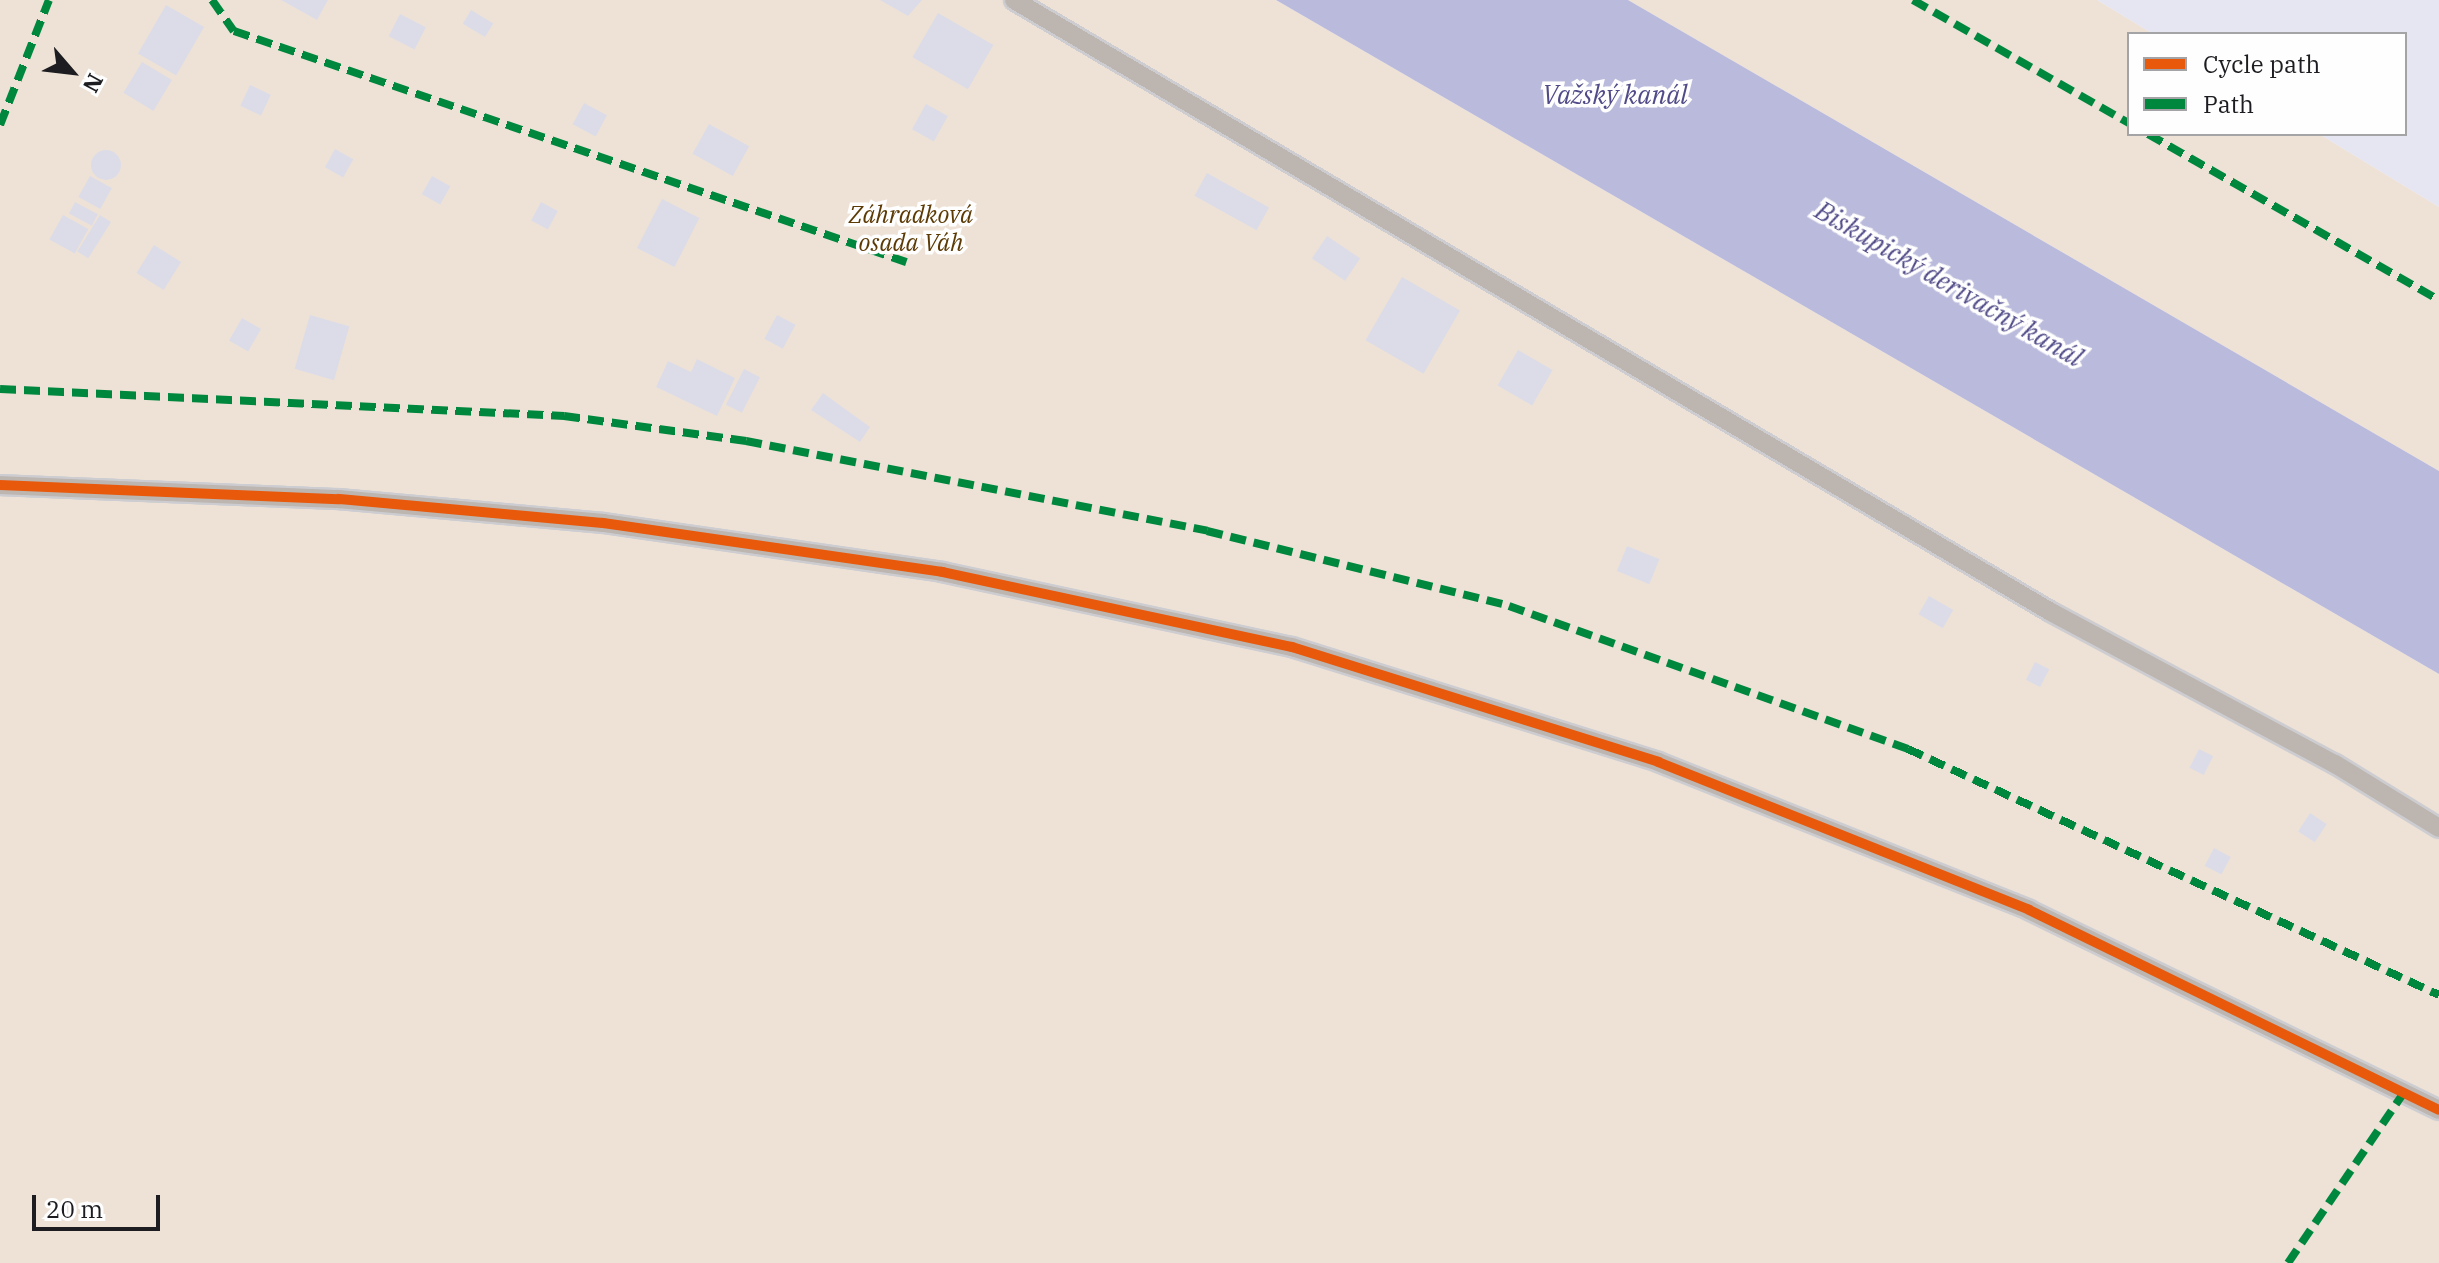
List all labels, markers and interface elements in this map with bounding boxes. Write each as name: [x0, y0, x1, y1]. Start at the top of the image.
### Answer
north arrow: [32, 32, 112, 112]
legend: [2127, 32, 2407, 136]
text: Cycle path: [2203, 48, 2320, 80]
text: N: [77, 69, 111, 98]
water label: Važský kanál: [1542, 79, 1688, 111]
text: Path: [2203, 88, 2254, 120]
water label: Biskupický derivačný kanál: [1810, 195, 2088, 373]
park label: Záhradková osada Váh: [849, 201, 973, 257]
scale bar: [36, 1179, 164, 1229]
text: 20 m: [46, 1193, 103, 1225]

